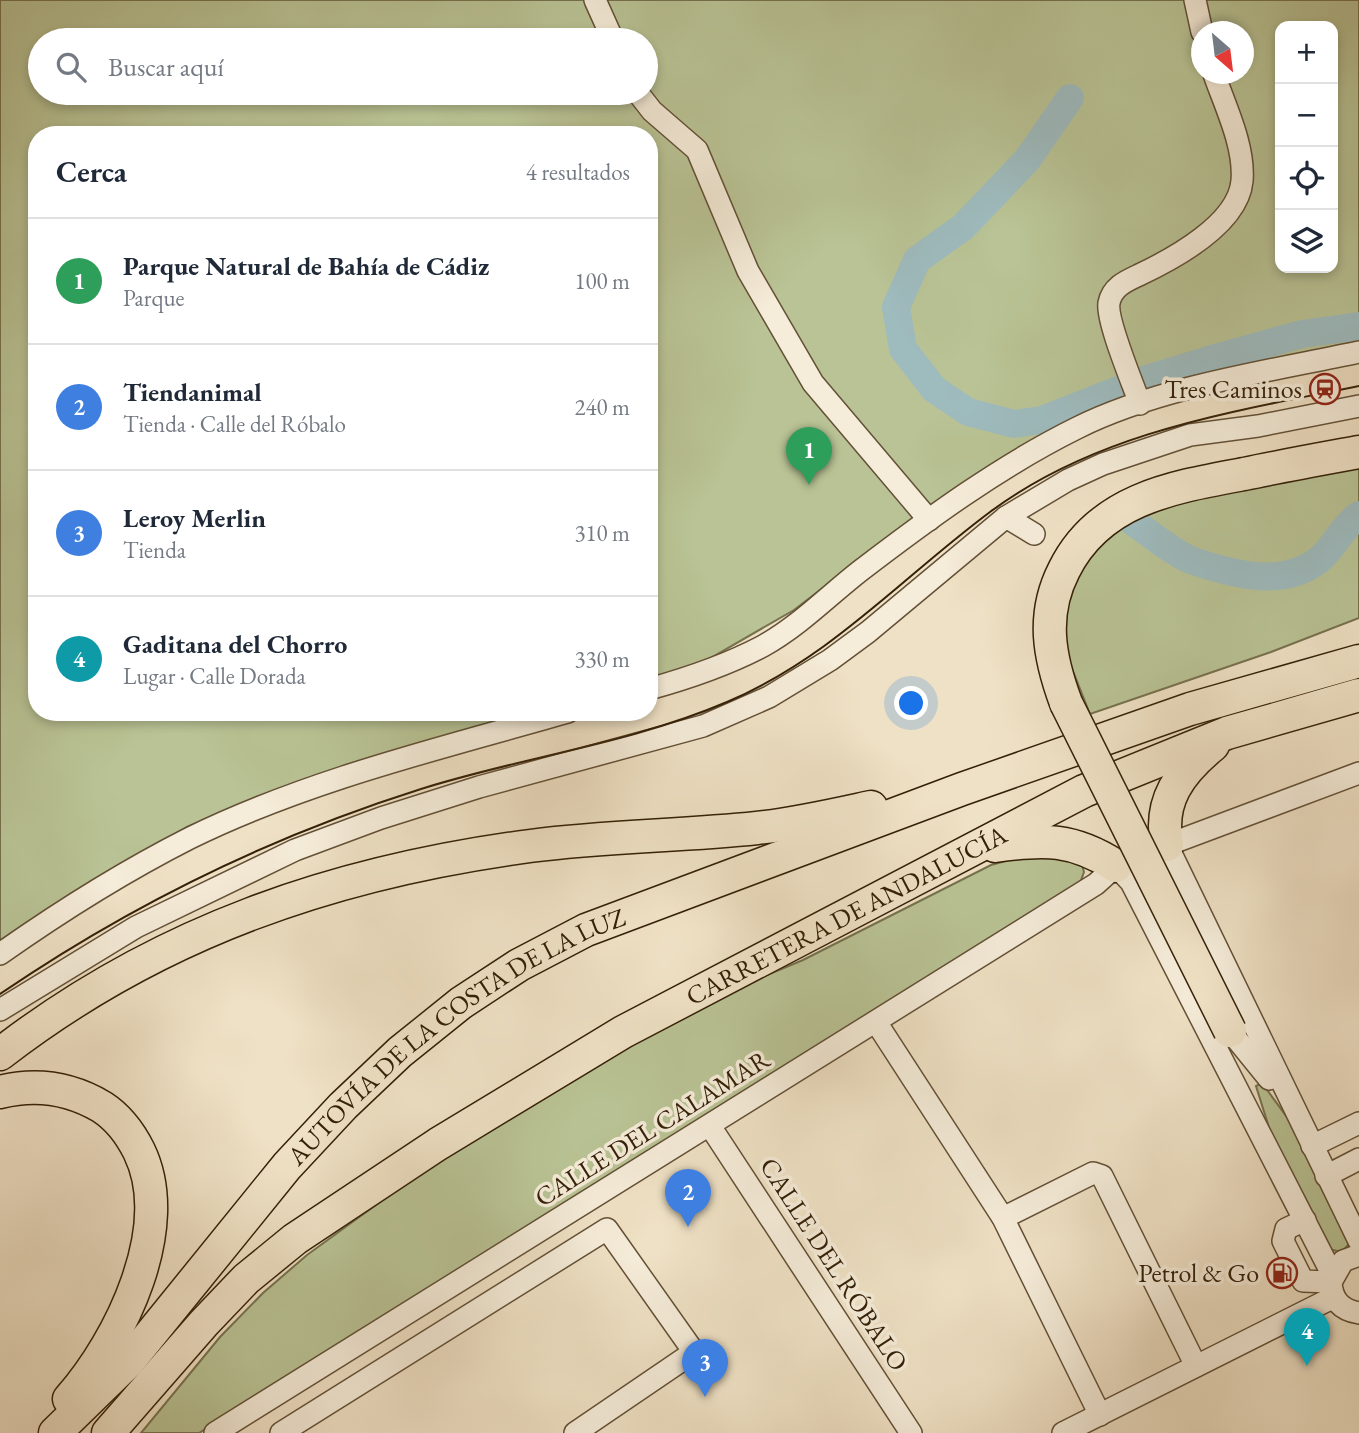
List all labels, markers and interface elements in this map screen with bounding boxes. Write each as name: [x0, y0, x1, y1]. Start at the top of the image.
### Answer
north arrow: [1191, 21, 1254, 84]
map controls: [1275, 21, 1338, 273]
button: +: [1275, 21, 1338, 84]
search box: [28, 28, 658, 105]
icon: search: [52, 48, 90, 86]
text: Buscar aquí: [108, 50, 224, 84]
button: −: [1275, 84, 1338, 147]
button: locate: [1275, 147, 1338, 210]
text: Cerca: [56, 152, 127, 191]
text: 4 resultados: [526, 157, 630, 187]
button: layers: [1275, 210, 1338, 273]
text: Parque Natural de Bahía de Cádiz: [123, 249, 489, 283]
text: 1: [73, 266, 85, 296]
text: 100 m: [574, 266, 630, 296]
text: Parque: [123, 283, 185, 313]
place label: Tres Caminos: [1164, 372, 1302, 406]
station icon: Tres Caminos: [1308, 372, 1342, 406]
text: Tiendanimal: [123, 375, 262, 409]
text: 2: [73, 392, 85, 422]
text: 240 m: [574, 392, 630, 422]
text: Tienda · Calle del Róbalo: [123, 409, 346, 439]
pin: 1: [786, 427, 832, 485]
text: Leroy Merlin: [123, 501, 266, 535]
text: 3: [73, 518, 85, 548]
text: 310 m: [574, 518, 630, 548]
text: Tienda: [123, 535, 186, 565]
text: Gaditana del Chorro: [123, 627, 347, 661]
text: 4: [73, 644, 85, 674]
text: 330 m: [574, 644, 630, 674]
text: Lugar · Calle Dorada: [123, 661, 306, 691]
your location: [894, 686, 928, 720]
street label: CARRETERA DE ANDALUCÍA: [680, 817, 1014, 1013]
street label: AUTOVÍA DE LA COSTA DE LA LUZ: [279, 900, 630, 1173]
street label: CALLE DEL CALAMAR: [528, 1042, 776, 1214]
street label: CALLE DEL RÓBALO: [752, 1151, 916, 1377]
pin: 2: [665, 1169, 711, 1227]
place label: Petrol & Go: [1138, 1256, 1259, 1290]
fuel station icon: Petrol & Go: [1265, 1256, 1299, 1290]
pin: 4: [1284, 1308, 1330, 1366]
pin: 3: [682, 1339, 728, 1397]

